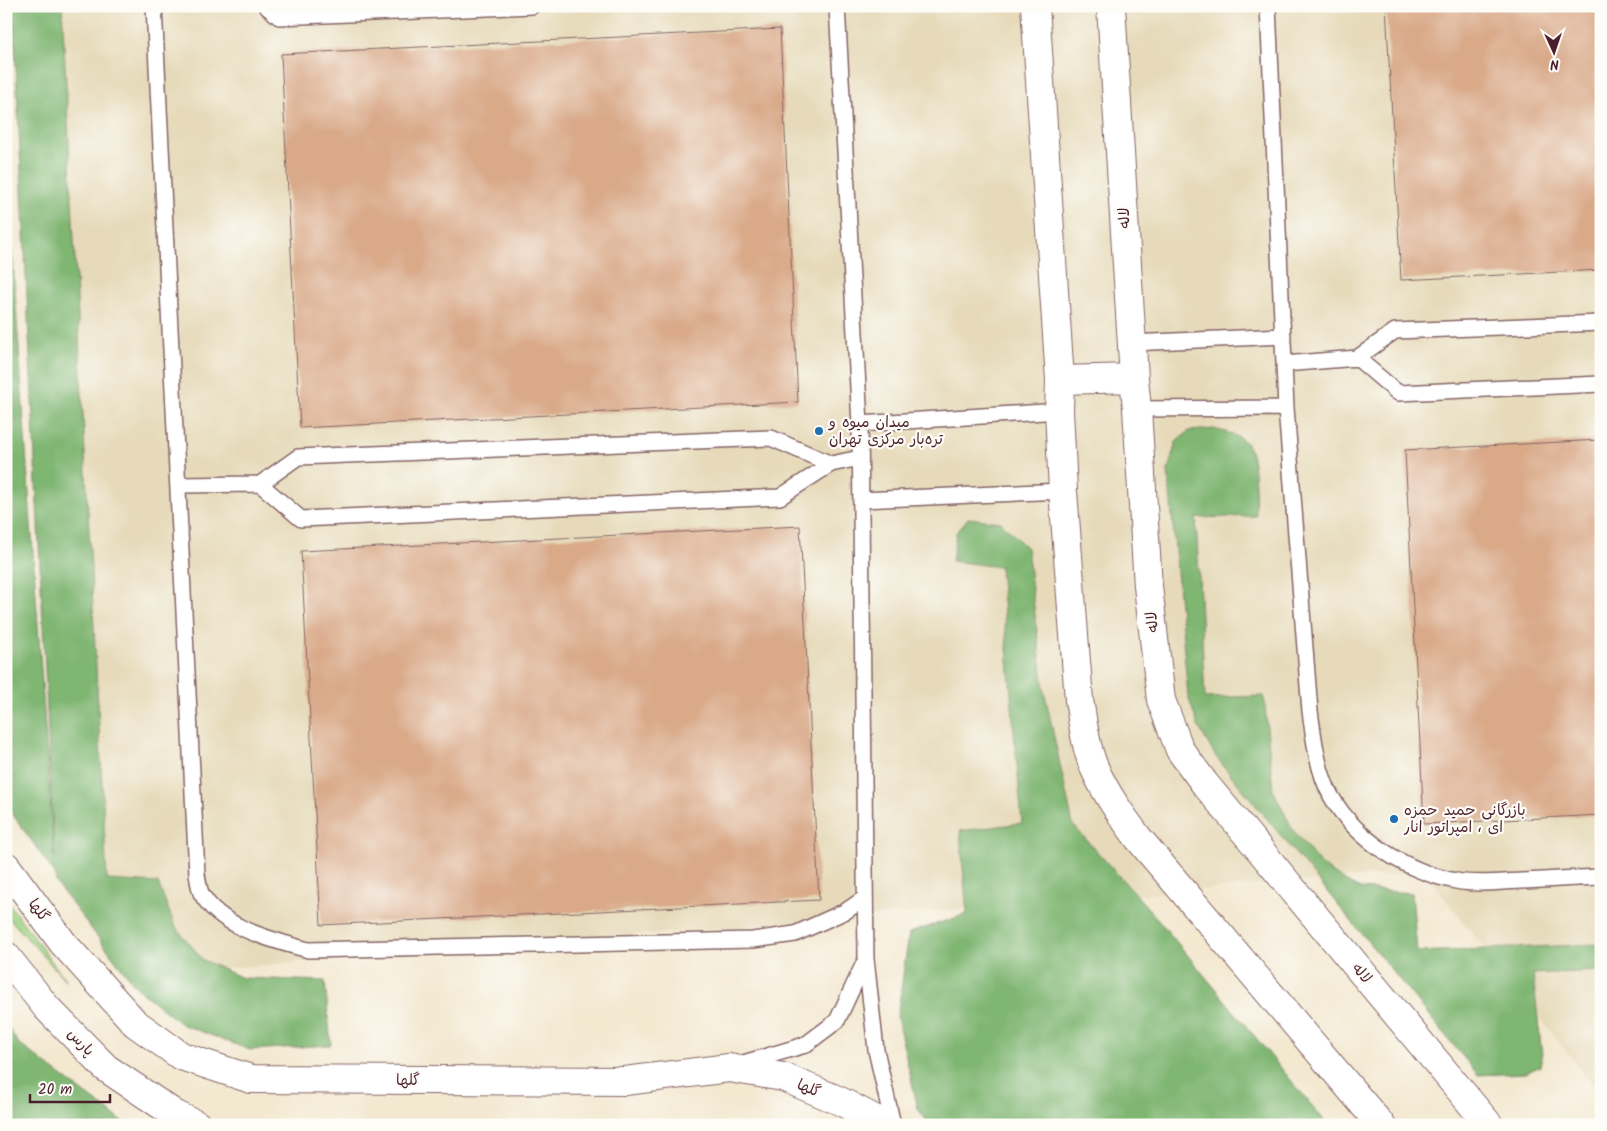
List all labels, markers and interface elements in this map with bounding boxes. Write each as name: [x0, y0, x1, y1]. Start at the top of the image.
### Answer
north arrow: [1530, 28, 1580, 78]
text: N: [1549, 53, 1560, 75]
street label: لاله: [1112, 207, 1138, 229]
place label: میدان میوه و تره‌بار مرکزی تهران: [828, 411, 943, 452]
marker: میدان میوه و تره‌بار مرکزی تهران: [813, 425, 825, 437]
street label: لاله: [1140, 610, 1166, 634]
place label: بازرگانی حمید حمزه ای ، امپراتور انار: [1403, 799, 1526, 840]
marker: بازرگانی حمید حمزه ای ، امپراتور انار: [1388, 813, 1400, 825]
street label: گلها: [21, 894, 55, 927]
street label: لاله: [1345, 958, 1377, 989]
street label: پارس: [61, 1023, 100, 1062]
street label: گلها: [396, 1069, 420, 1093]
scale bar: [30, 1071, 110, 1103]
street label: گلها: [793, 1073, 824, 1105]
text: 20 m: [38, 1078, 72, 1102]

